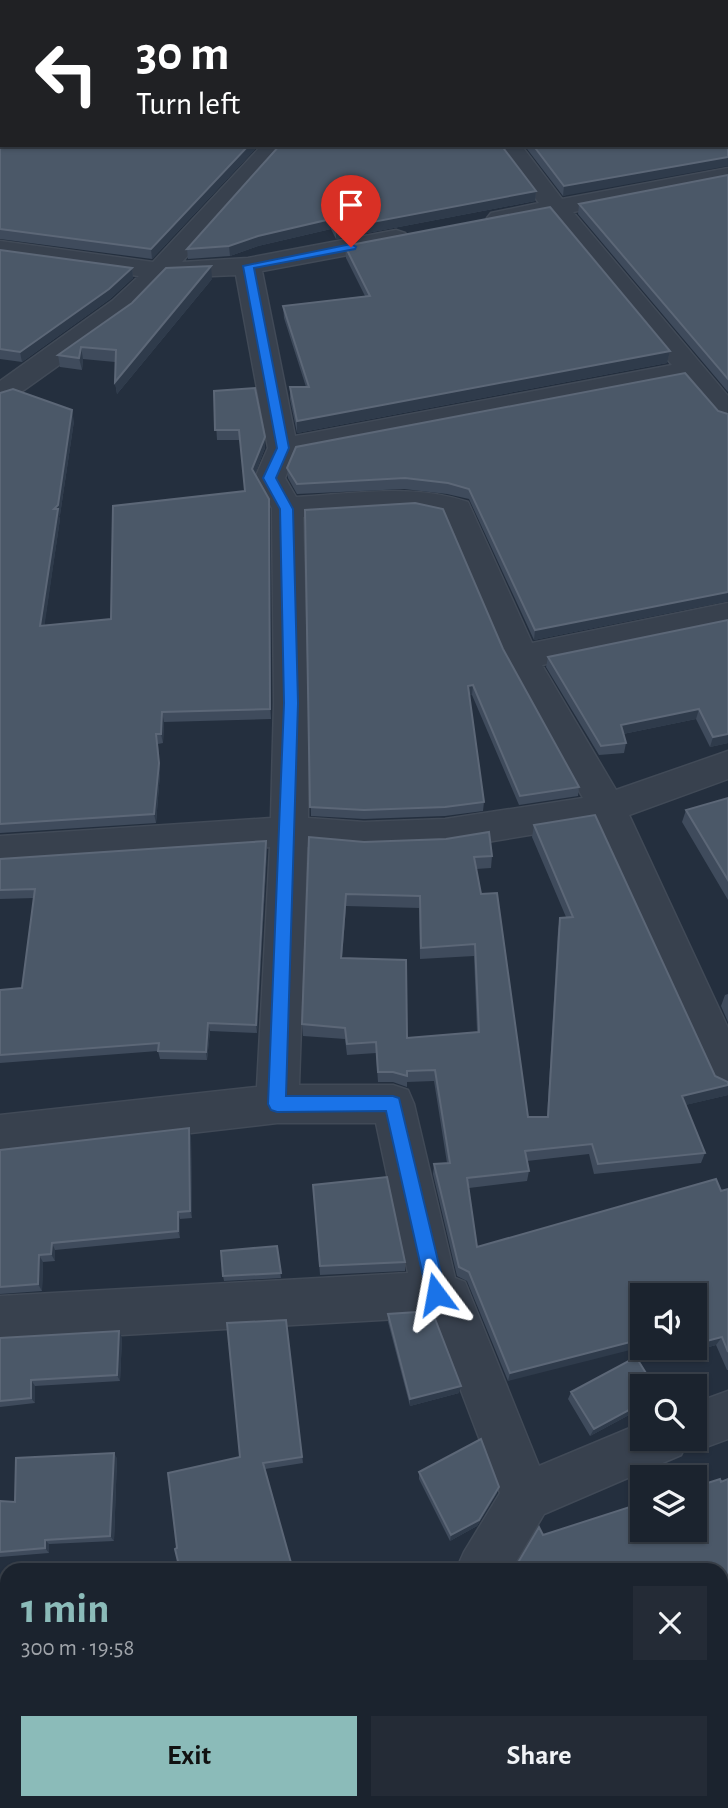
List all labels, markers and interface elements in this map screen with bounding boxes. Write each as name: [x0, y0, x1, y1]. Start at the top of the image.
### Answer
icon: left: [21, 28, 112, 119]
text: 30 m: [136, 30, 230, 79]
text: Turn left: [136, 88, 240, 120]
pin: [321, 175, 381, 247]
icon: arrive: [332, 186, 370, 224]
position arrow: [399, 1257, 473, 1331]
map controls: [630, 1283, 707, 1542]
button: sound: [630, 1283, 707, 1360]
button: search: [630, 1374, 707, 1451]
button: layers: [630, 1465, 707, 1542]
button: close: [633, 1586, 707, 1660]
text: 1 min: [21, 1588, 110, 1630]
text: 300 m · 19:58: [21, 1637, 134, 1660]
button: Exit: [21, 1716, 357, 1796]
button: Share: [371, 1716, 707, 1796]

